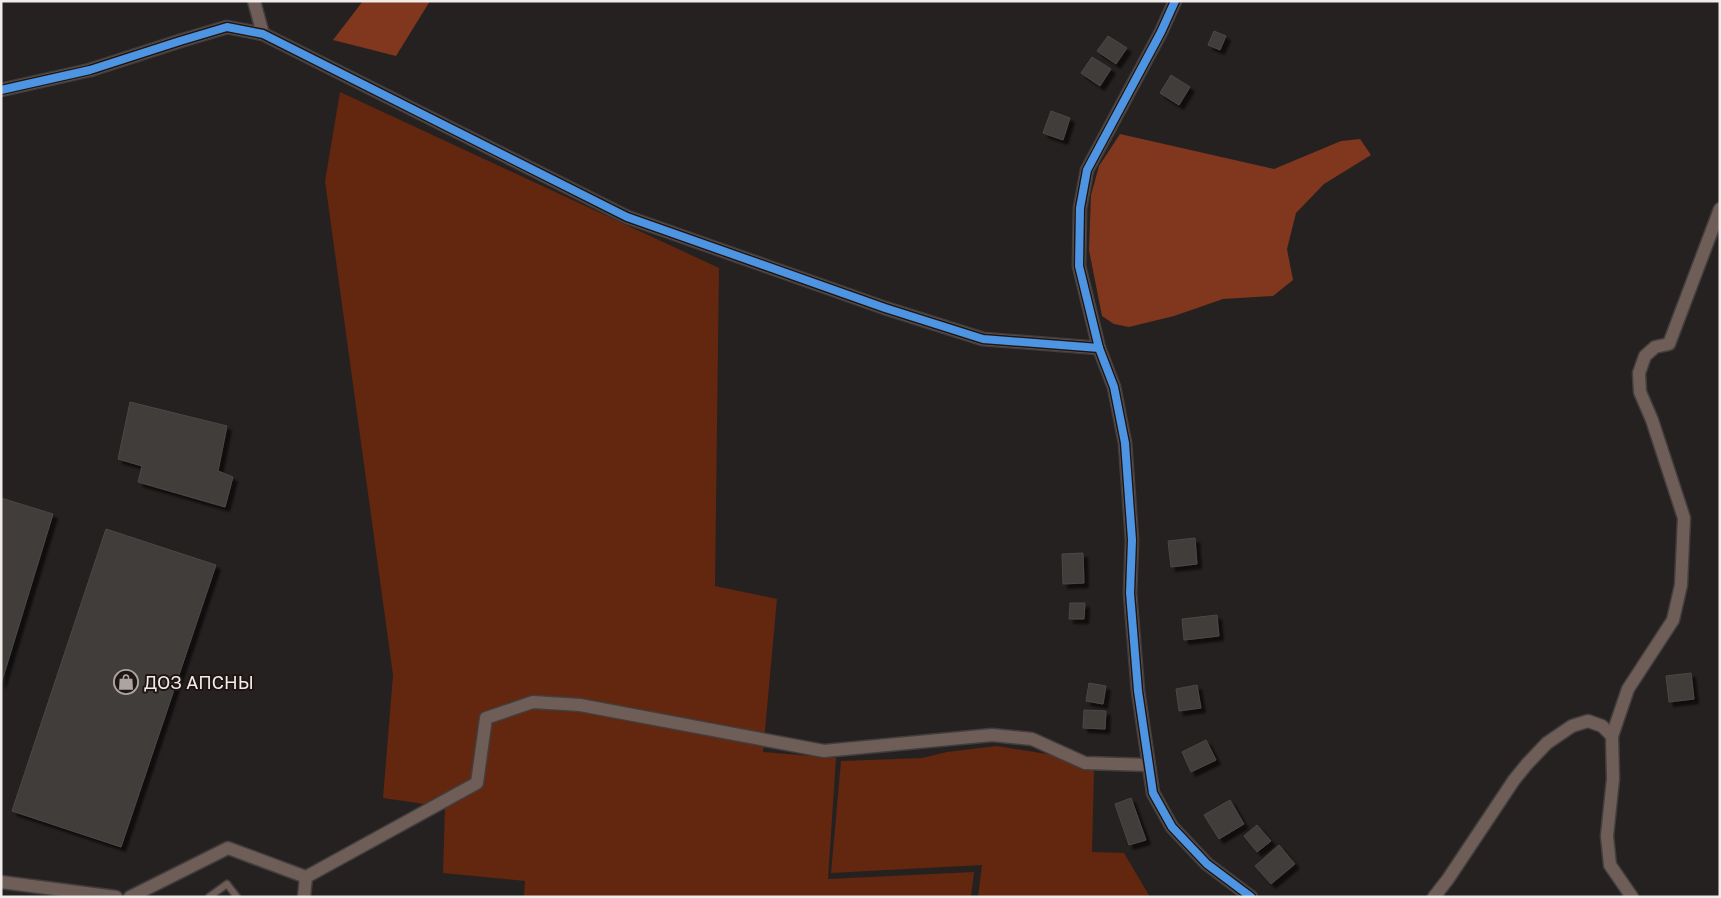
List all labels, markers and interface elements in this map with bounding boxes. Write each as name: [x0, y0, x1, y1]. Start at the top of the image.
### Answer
shop icon: ДОЗ АПСНЫ: [113, 669, 139, 695]
place label: ДОЗ АПСНЫ: [144, 671, 254, 693]

